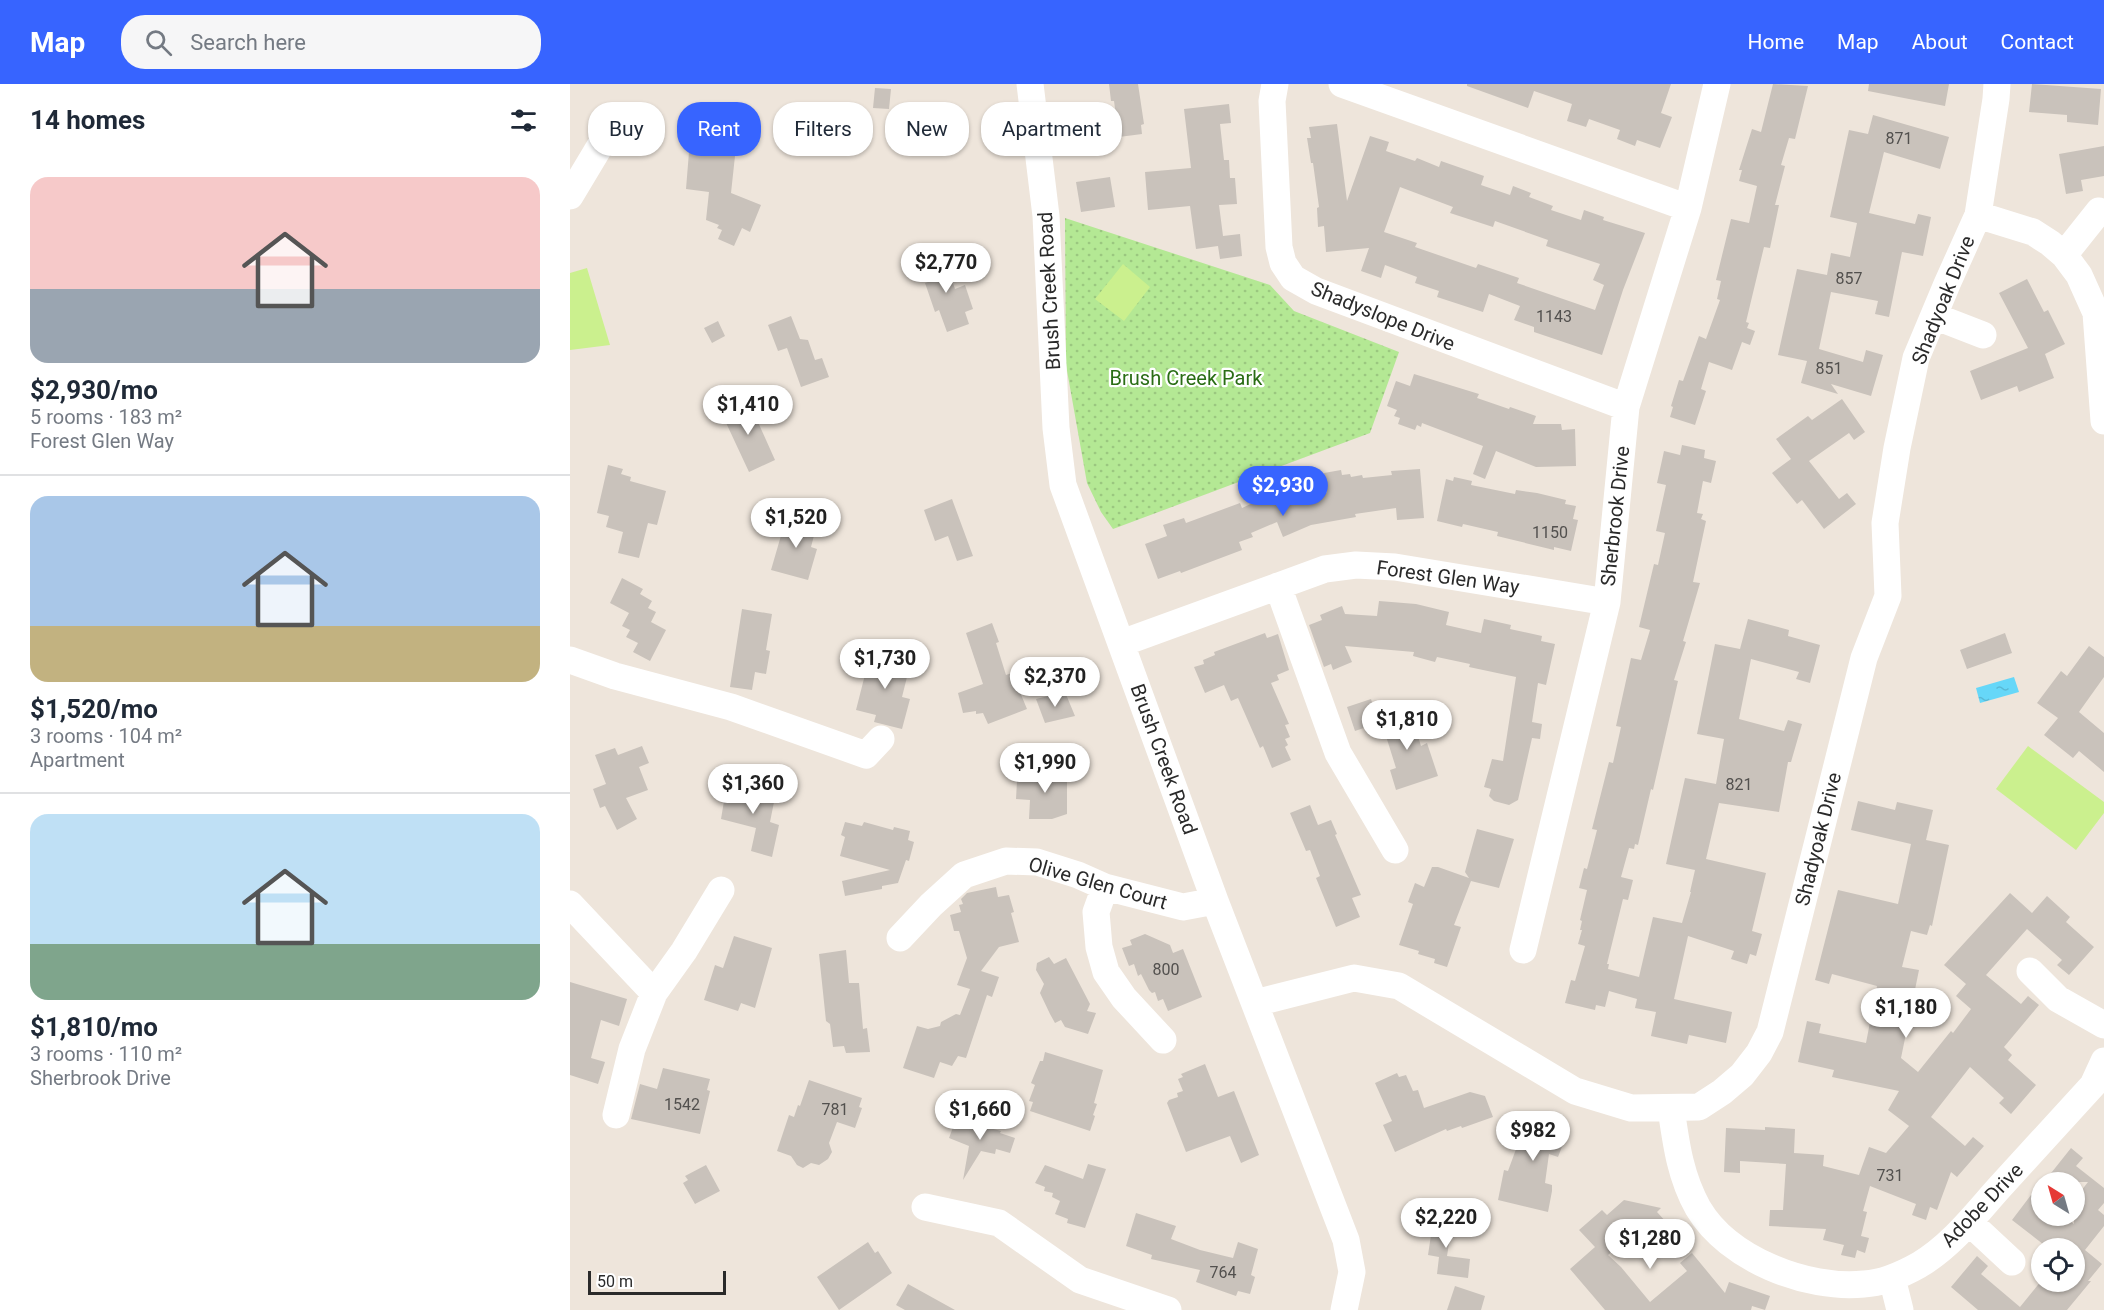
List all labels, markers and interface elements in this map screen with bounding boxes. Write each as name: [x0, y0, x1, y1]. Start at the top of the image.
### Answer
search box: [121, 15, 541, 69]
text: Map: [30, 26, 85, 59]
icon: search: [142, 26, 175, 59]
text: Search here: [190, 30, 306, 55]
text: Home: [1748, 30, 1804, 54]
text: Map: [1837, 30, 1879, 54]
text: About: [1912, 30, 1968, 54]
text: Contact: [2001, 30, 2074, 54]
chip: Buy: [588, 102, 665, 156]
chip: Rent: [677, 102, 761, 156]
chip: Filters: [773, 102, 873, 156]
chip: New: [885, 102, 969, 156]
chip: Apartment: [981, 102, 1122, 156]
icon: filters: [507, 104, 540, 137]
text: 14 homes: [30, 105, 145, 135]
house number: 871: [1886, 129, 1912, 148]
street label: Brush Creek Road: [1033, 211, 1065, 371]
icon: home: [231, 216, 339, 324]
street label: Shadyoak Drive: [1906, 232, 1980, 368]
pin: $2,770: [897, 243, 995, 294]
text: $2,770: [915, 250, 977, 274]
house number: 857: [1836, 269, 1862, 288]
street label: Shadyslope Drive: [1308, 276, 1458, 356]
house number: 1143: [1536, 307, 1572, 326]
house number: 851: [1816, 359, 1842, 378]
park label: Brush Creek Park: [1110, 366, 1263, 390]
text: $2,930/mo: [30, 375, 158, 405]
pin: $1,410: [699, 385, 797, 436]
text: $1,410: [717, 392, 779, 416]
text: 5 rooms · 183 m²: [30, 405, 182, 429]
text: Forest Glen Way: [30, 429, 174, 453]
street label: Sherbrook Drive: [1596, 445, 1634, 587]
pin: $2,930: [1234, 466, 1332, 517]
text: $2,930: [1252, 473, 1314, 497]
pin: $1,520: [747, 498, 845, 549]
text: $1,520: [765, 505, 827, 529]
house number: 1150: [1532, 523, 1568, 542]
icon: home: [231, 535, 339, 643]
street label: Forest Glen Way: [1375, 555, 1521, 599]
pin: $1,730: [836, 639, 934, 690]
text: $1,730: [854, 646, 916, 670]
pin: $2,370: [1006, 657, 1104, 708]
text: $2,370: [1024, 664, 1086, 688]
street label: Brush Creek Road: [1126, 680, 1202, 838]
text: $1,520/mo: [30, 694, 158, 724]
pin: $1,810: [1358, 700, 1456, 751]
text: $1,810: [1376, 707, 1438, 731]
text: 3 rooms · 104 m²: [30, 724, 182, 748]
pin: $1,990: [996, 743, 1094, 794]
text: Apartment: [30, 748, 125, 772]
text: $1,990: [1014, 750, 1076, 774]
pin: $1,360: [704, 764, 802, 815]
street label: Shadyoak Drive: [1790, 770, 1846, 908]
text: $1,360: [722, 771, 784, 795]
house number: 821: [1726, 775, 1752, 794]
street label: Olive Glen Court: [1026, 852, 1170, 914]
icon: home: [231, 853, 339, 961]
house number: 800: [1153, 960, 1179, 979]
pin: $1,180: [1857, 988, 1955, 1039]
text: $1,180: [1875, 995, 1937, 1019]
text: $1,810/mo: [30, 1012, 158, 1042]
text: 3 rooms · 110 m²: [30, 1042, 182, 1066]
text: Sherbrook Drive: [30, 1066, 171, 1090]
pin: $1,660: [931, 1090, 1029, 1141]
house number: 1542: [664, 1095, 700, 1114]
text: $1,660: [949, 1097, 1011, 1121]
house number: 781: [822, 1100, 848, 1119]
pin: $982: [1497, 1111, 1569, 1162]
text: $982: [1510, 1118, 1556, 1142]
street label: Adobe Drive: [1936, 1158, 2028, 1252]
house number: 731: [1877, 1166, 1903, 1185]
north arrow: [2031, 1172, 2085, 1226]
map controls: [2031, 1172, 2085, 1292]
pin: $2,220: [1397, 1198, 1495, 1249]
text: $2,220: [1415, 1205, 1477, 1229]
pin: $1,280: [1601, 1219, 1699, 1270]
text: $1,280: [1619, 1226, 1681, 1250]
button: locate: [2031, 1238, 2085, 1292]
house number: 764: [1210, 1263, 1236, 1282]
scale bar: [588, 1268, 726, 1296]
text: 50 m: [597, 1272, 633, 1291]

